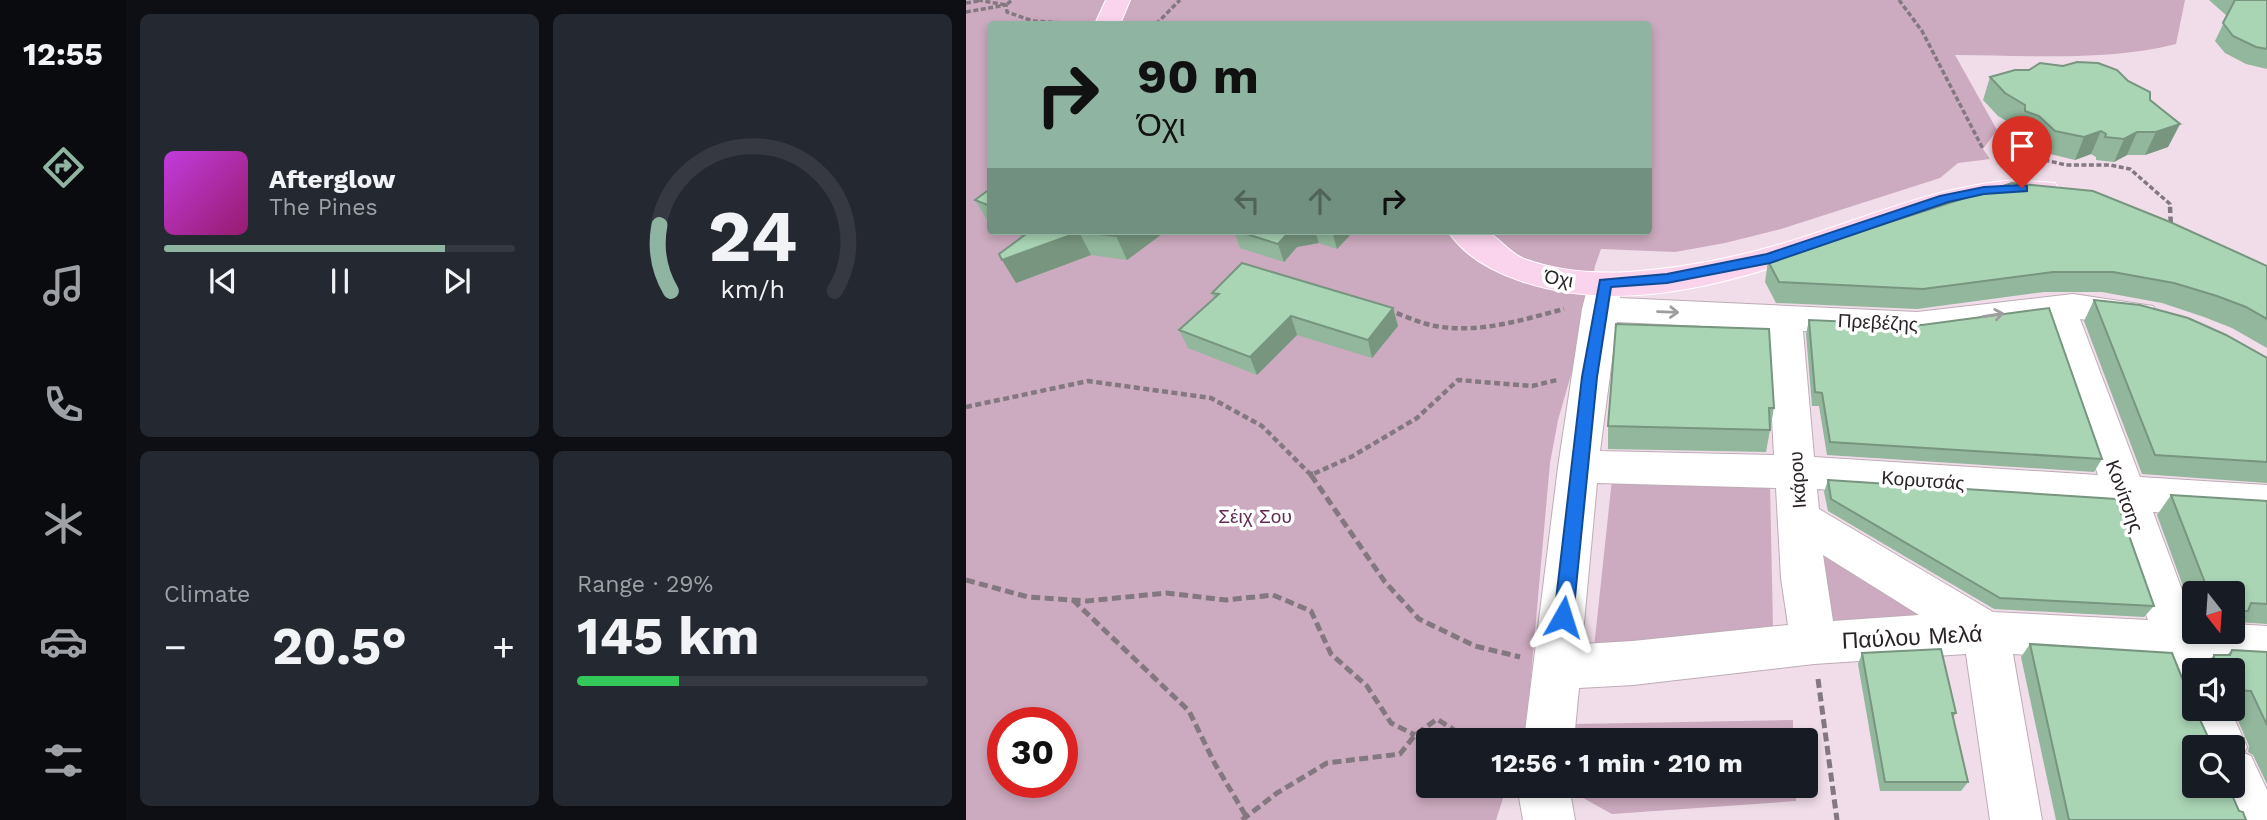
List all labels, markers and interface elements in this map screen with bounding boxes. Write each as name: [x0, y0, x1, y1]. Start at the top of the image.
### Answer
text: 12:55: [23, 35, 103, 73]
text: 90 m: [1137, 47, 1259, 105]
icon: right: [1022, 49, 1113, 140]
text: Όχι: [1137, 106, 1186, 144]
pin: [1992, 116, 2052, 188]
icon: arrive: [2003, 127, 2041, 165]
icon: directions: [39, 143, 88, 192]
text: Afterglow: [269, 164, 395, 194]
icon: left: [1228, 182, 1266, 220]
icon: ahead: [1301, 182, 1339, 220]
icon: right: [1374, 182, 1412, 220]
text: The Pines: [269, 194, 378, 221]
text: 24: [708, 194, 797, 280]
icon: music: [39, 261, 88, 310]
icon: previous: [204, 262, 242, 300]
icon: pause: [321, 262, 359, 300]
icon: next: [438, 262, 476, 300]
street label: Όχι: [1542, 264, 1575, 292]
text: km/h: [720, 275, 785, 304]
one-way arrow: [1657, 305, 1680, 318]
one-way arrow: [1981, 308, 2004, 321]
street label: Πρεβέζης: [1837, 309, 1919, 336]
icon: phone: [39, 380, 88, 429]
street label: Ικάρου: [1784, 451, 1811, 509]
street label: Κονίτσης: [2101, 457, 2148, 536]
street label: Κορυτσάς: [1881, 466, 1965, 495]
icon: climate: [39, 499, 88, 548]
park label: Σέιχ Σου: [1218, 505, 1292, 528]
text: Range · 29%: [577, 571, 713, 598]
position arrow: [1526, 580, 1600, 654]
text: Climate: [164, 581, 250, 608]
north arrow: [2182, 581, 2245, 644]
map controls: [2182, 581, 2245, 798]
text: 145 km: [577, 606, 759, 667]
text: 20.5°: [272, 616, 407, 677]
icon: car: [39, 617, 88, 666]
street label: Παύλου Μελά: [1841, 620, 1983, 655]
text: −: [164, 625, 187, 669]
text: +: [492, 625, 515, 669]
button: sound: [2182, 658, 2245, 721]
speed limit sign: 30: [987, 707, 1078, 798]
button: search: [2182, 735, 2245, 798]
icon: filters: [39, 736, 88, 785]
text: 12:56 · 1 min · 210 m: [1491, 748, 1743, 778]

